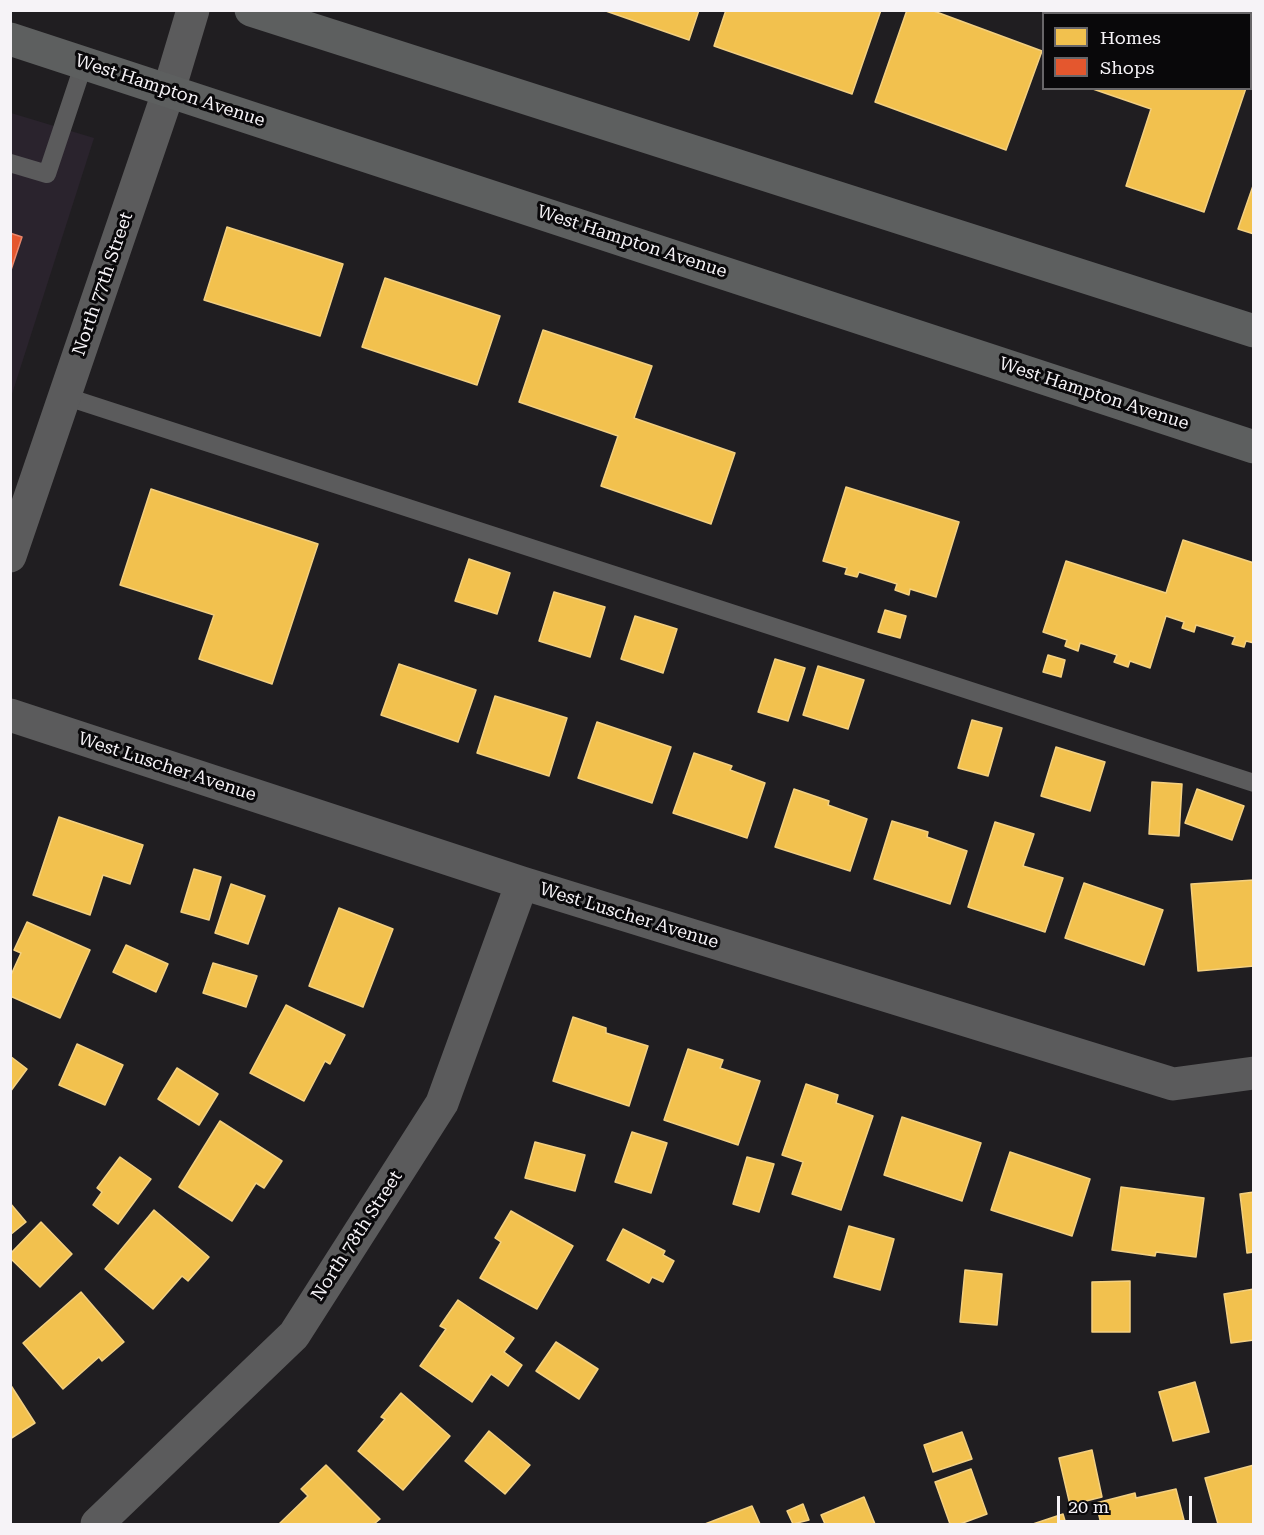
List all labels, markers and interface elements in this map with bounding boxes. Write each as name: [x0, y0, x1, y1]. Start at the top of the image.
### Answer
legend: [1042, 12, 1252, 90]
text: Homes: [1100, 27, 1161, 48]
street label: West Hampton Avenue: [72, 50, 268, 132]
text: Shops: [1100, 57, 1154, 78]
street label: West Hampton Avenue: [534, 201, 730, 283]
street label: North 77th Street: [68, 209, 138, 359]
street label: West Hampton Avenue: [996, 353, 1192, 435]
street label: West Luscher Avenue: [75, 728, 259, 806]
street label: West Luscher Avenue: [537, 878, 721, 954]
street label: North 78th Street: [307, 1167, 407, 1305]
scale bar: [1060, 1484, 1195, 1522]
text: 20 m: [1068, 1496, 1109, 1517]

